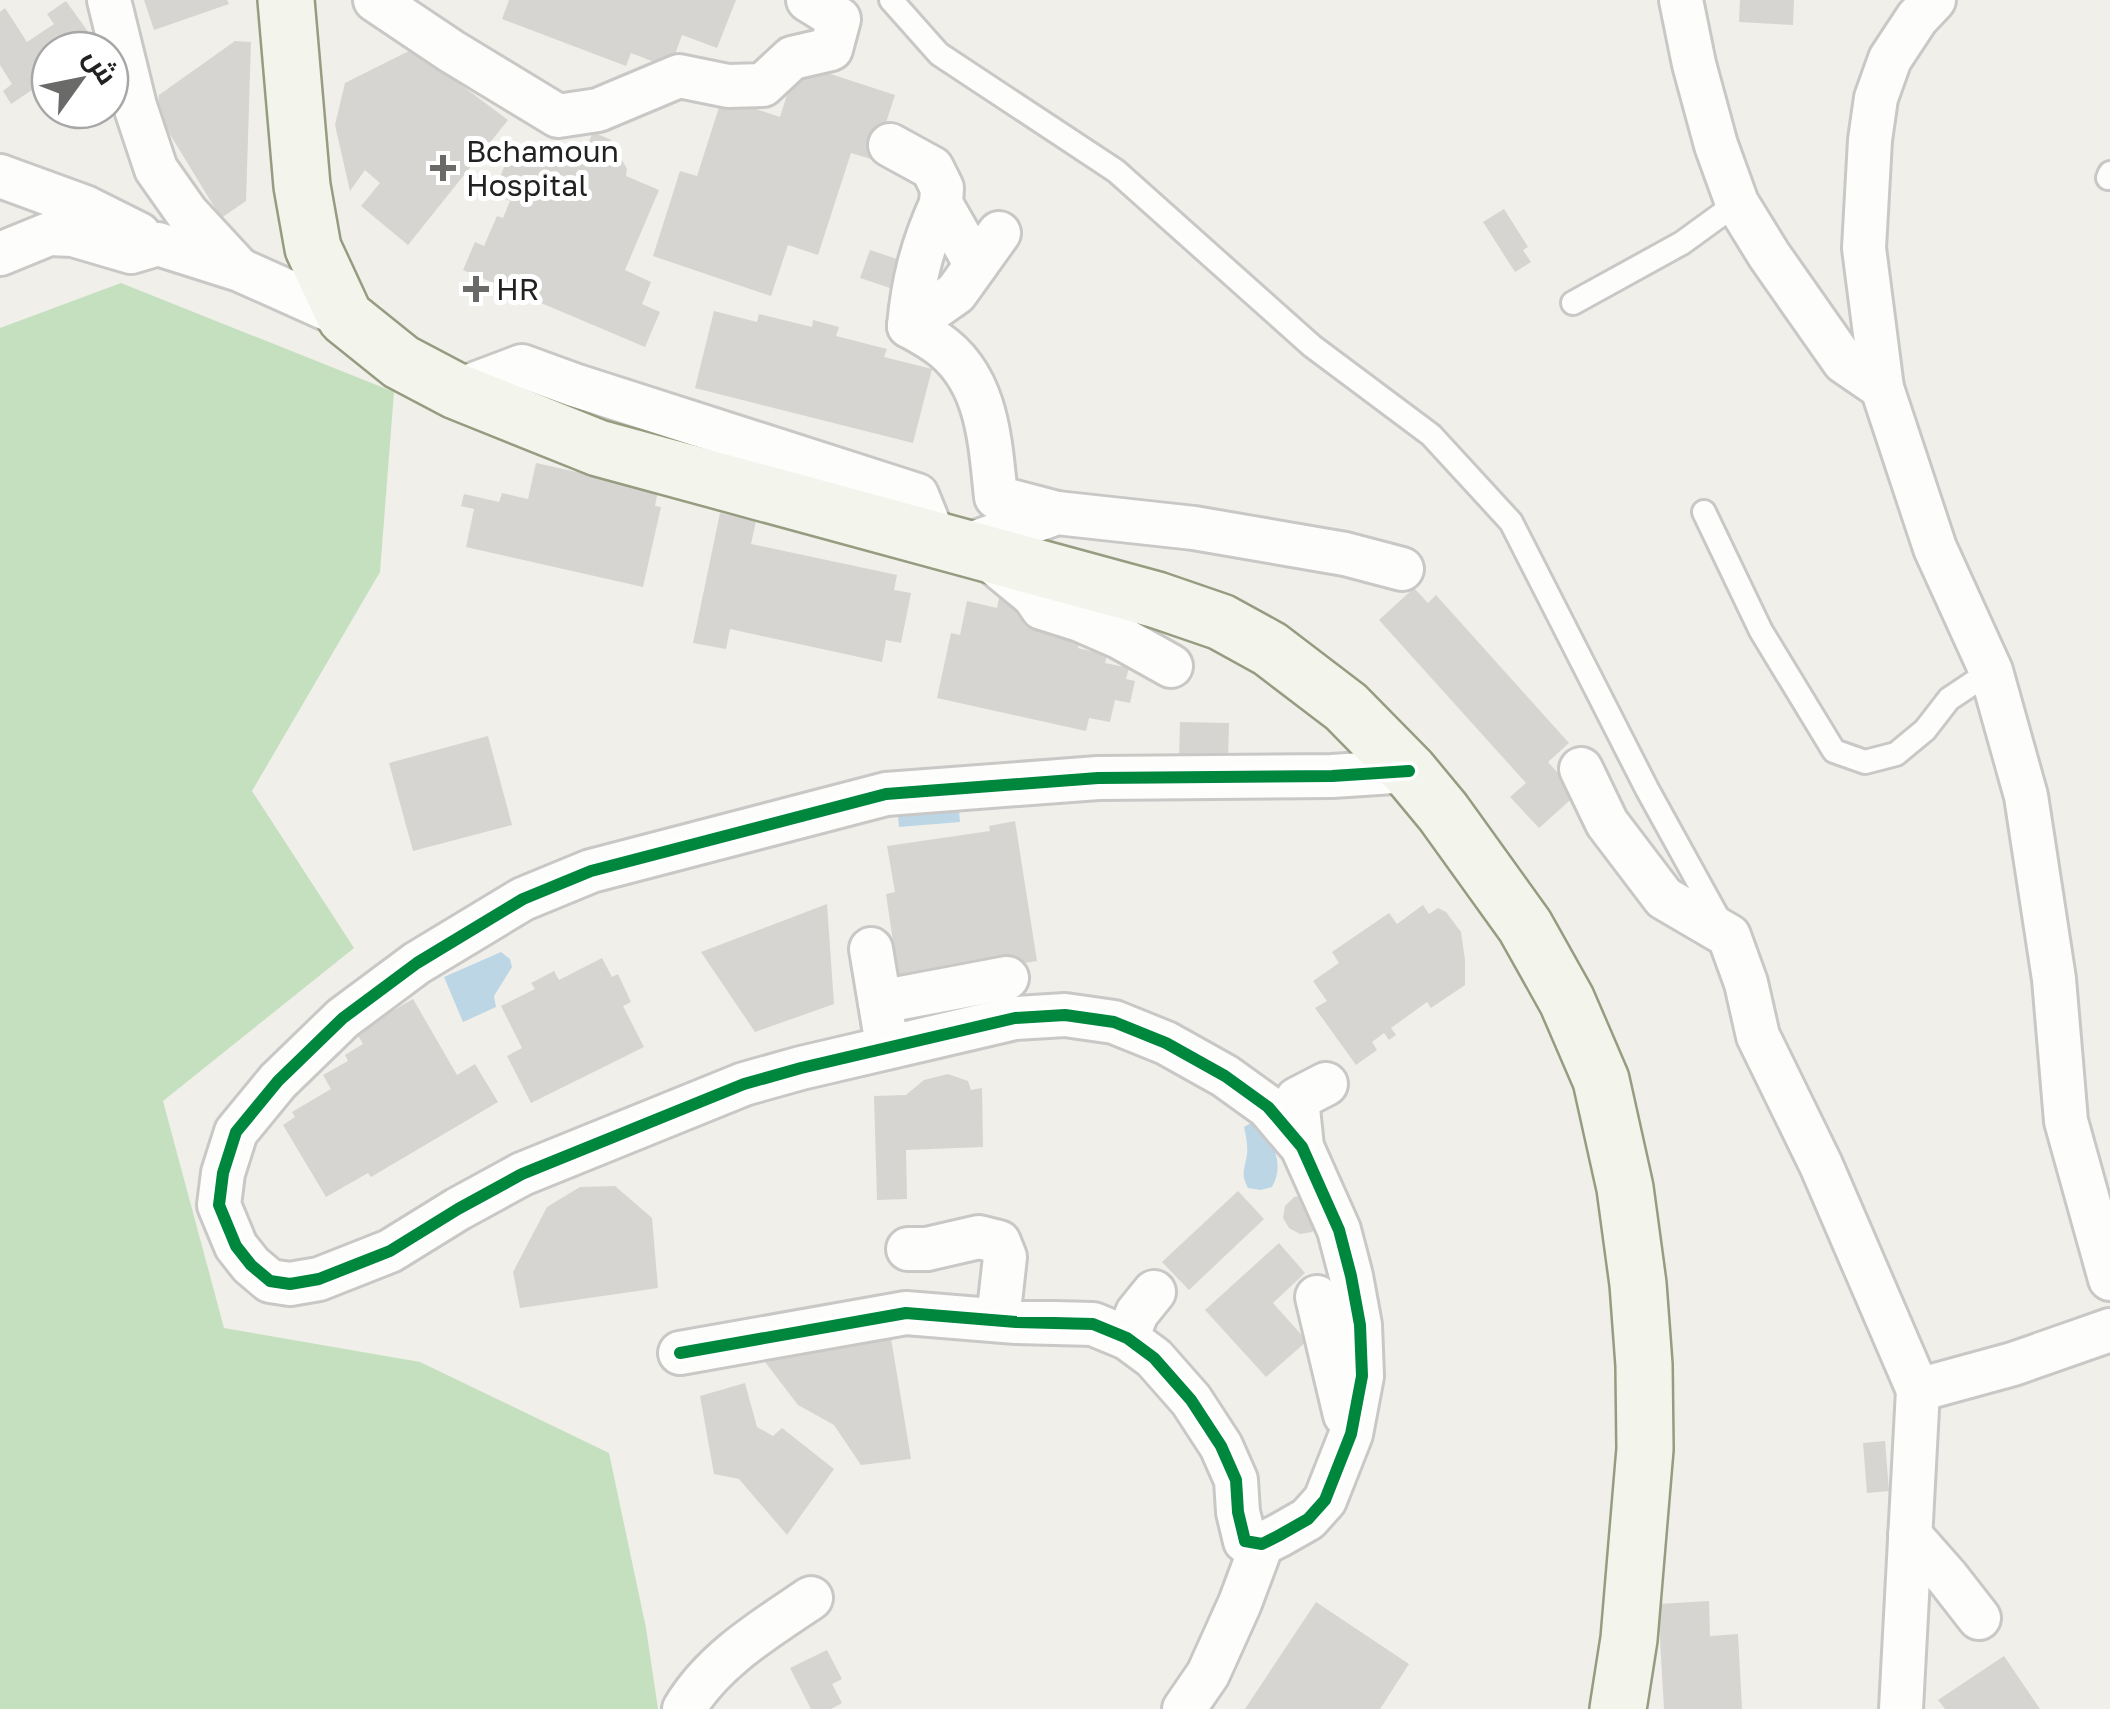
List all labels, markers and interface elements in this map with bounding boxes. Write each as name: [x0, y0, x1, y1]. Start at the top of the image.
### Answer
north arrow: [30, 30, 130, 130]
text: ش: [77, 42, 125, 91]
place label: Bchamoun Hospital: [466, 133, 619, 203]
marker: Bchamoun Hospital: [430, 155, 456, 181]
place label: HR: [496, 271, 539, 307]
marker: HR: [465, 278, 487, 300]

